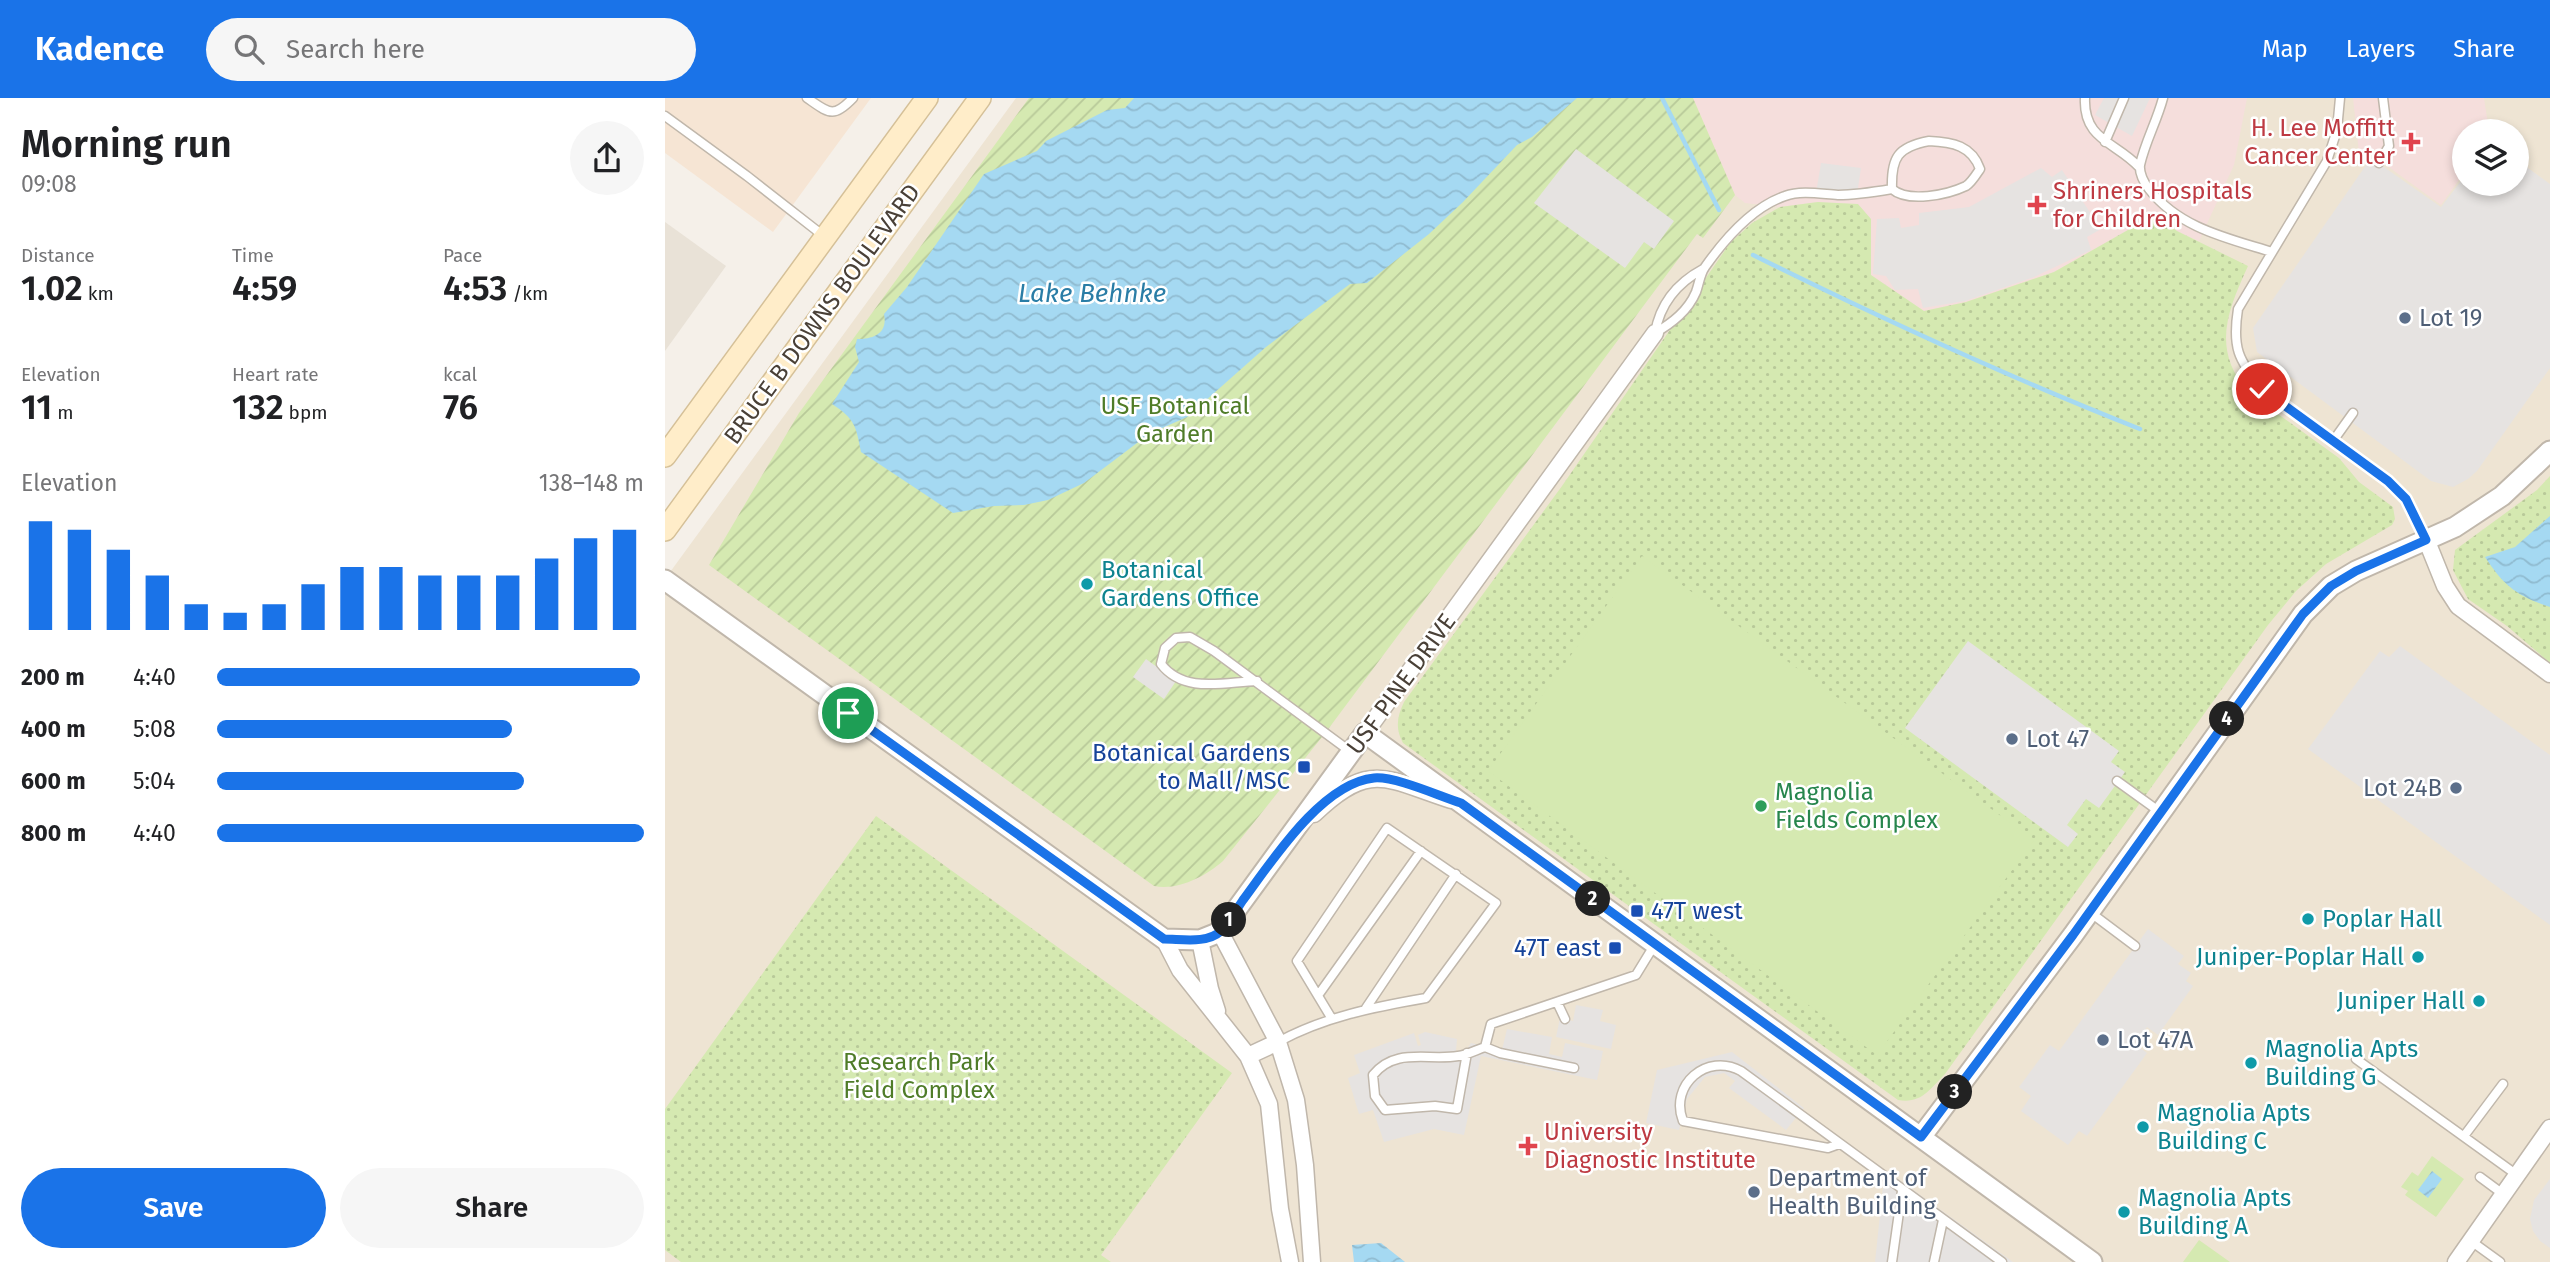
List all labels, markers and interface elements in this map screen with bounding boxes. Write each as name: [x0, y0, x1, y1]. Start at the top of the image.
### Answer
search box: [206, 18, 696, 81]
text: Kadence: [35, 29, 164, 69]
icon: search: [230, 30, 268, 68]
text: Search here: [286, 34, 425, 65]
text: Map: [2262, 35, 2308, 63]
text: Layers: [2346, 35, 2415, 63]
text: Share: [2453, 35, 2515, 63]
place label: H. Lee Moffitt Cancer Center: [2244, 114, 2396, 170]
map controls: [2452, 119, 2529, 196]
button: layers: [2452, 119, 2529, 196]
text: Morning run: [21, 121, 232, 167]
button: share: [570, 121, 644, 195]
marker: H. Lee Moffitt Cancer Center: [2401, 132, 2421, 152]
text: 09:08: [21, 170, 77, 198]
place label: Shriners Hospitals for Children: [2053, 177, 2252, 233]
street label: BRUCE B DOWNS BOULEVARD: [718, 178, 926, 450]
marker: Shriners Hospitals for Children: [2027, 195, 2047, 215]
text: Distance: [21, 244, 95, 267]
text: Time: [232, 244, 274, 267]
text: Pace: [443, 244, 482, 267]
text: 1.02: [21, 267, 83, 309]
text: 4:59: [232, 267, 297, 309]
text: 4:53: [443, 267, 507, 309]
water label: Lake Behnke: [1018, 278, 1166, 309]
text: km: [83, 282, 114, 305]
text: /km: [507, 282, 548, 305]
place label: Lot 19: [2419, 304, 2482, 332]
marker: Lot 19: [2397, 310, 2413, 326]
pin: [2232, 359, 2292, 419]
text: Elevation: [21, 363, 101, 386]
text: Heart rate: [232, 363, 319, 386]
text: kcal: [443, 363, 477, 386]
icon: check: [2243, 370, 2281, 408]
text: 11: [21, 386, 52, 428]
text: 132: [232, 386, 284, 428]
text: 76: [443, 386, 478, 428]
park label: USF Botanical Garden: [1100, 392, 1250, 448]
text: m: [52, 401, 74, 424]
text: bpm: [284, 401, 327, 424]
text: Elevation: [21, 469, 117, 497]
text: 138–148 m: [539, 469, 644, 497]
place label: Botanical Gardens Office: [1101, 556, 1259, 612]
marker: Botanical Gardens Office: [1079, 576, 1095, 592]
street label: USF PINE DRIVE: [1341, 608, 1461, 760]
text: 200 m: [21, 663, 85, 691]
text: 4:40: [133, 663, 176, 691]
pin: [818, 683, 878, 743]
icon: arrive: [829, 694, 867, 732]
pin: 4: [2209, 702, 2245, 736]
text: 4: [2221, 707, 2232, 730]
text: 400 m: [21, 715, 86, 743]
text: 5:08: [133, 715, 176, 743]
place label: Lot 47: [2026, 725, 2089, 753]
marker: Lot 47: [2004, 731, 2020, 747]
place label: Botanical Gardens to Mall/MSC: [1092, 739, 1290, 795]
marker: Botanical Gardens to Mall/MSC: [1296, 759, 1312, 775]
text: 600 m: [21, 767, 86, 795]
text: 5:04: [133, 767, 175, 795]
place label: Lot 24B: [2363, 774, 2442, 802]
place label: Magnolia Fields Complex: [1775, 778, 1938, 834]
marker: Lot 24B: [2448, 780, 2464, 796]
marker: Magnolia Fields Complex: [1753, 798, 1769, 814]
text: 800 m: [21, 819, 86, 847]
text: 4:40: [133, 819, 176, 847]
pin: 2: [1576, 882, 1611, 916]
text: 2: [1588, 887, 1597, 910]
place label: 47T west: [1651, 897, 1743, 925]
pin: 1: [1211, 902, 1247, 938]
marker: 47T west: [1629, 903, 1645, 919]
place label: Poplar Hall: [2322, 905, 2442, 933]
text: 1: [1224, 908, 1233, 931]
marker: Poplar Hall: [2300, 911, 2316, 927]
place label: 47T east: [1514, 934, 1601, 962]
marker: 47T east: [1607, 940, 1623, 956]
place label: Juniper-Poplar Hall: [2196, 943, 2404, 971]
marker: Juniper-Poplar Hall: [2410, 949, 2426, 965]
place label: Juniper Hall: [2337, 987, 2465, 1015]
marker: Juniper Hall: [2471, 993, 2487, 1009]
place label: Lot 47A: [2117, 1026, 2194, 1054]
marker: Lot 47A: [2095, 1032, 2111, 1048]
place label: Magnolia Apts Building G: [2265, 1035, 2418, 1091]
park label: Research Park Field Complex: [843, 1048, 996, 1104]
marker: Magnolia Apts Building G: [2243, 1055, 2259, 1071]
pin: 3: [1937, 1074, 1973, 1110]
text: 3: [1950, 1080, 1959, 1103]
place label: Magnolia Apts Building C: [2157, 1099, 2310, 1155]
place label: University Diagnostic Institute: [1544, 1118, 1756, 1174]
marker: Magnolia Apts Building C: [2135, 1119, 2151, 1135]
marker: University Diagnostic Institute: [1518, 1136, 1538, 1156]
place label: Department of Health Building: [1768, 1164, 1937, 1220]
button: Save: [21, 1168, 326, 1248]
button: Share: [340, 1168, 644, 1248]
marker: Department of Health Building: [1746, 1184, 1762, 1200]
place label: Magnolia Apts Building A: [2138, 1184, 2291, 1240]
marker: Magnolia Apts Building A: [2116, 1204, 2132, 1220]

